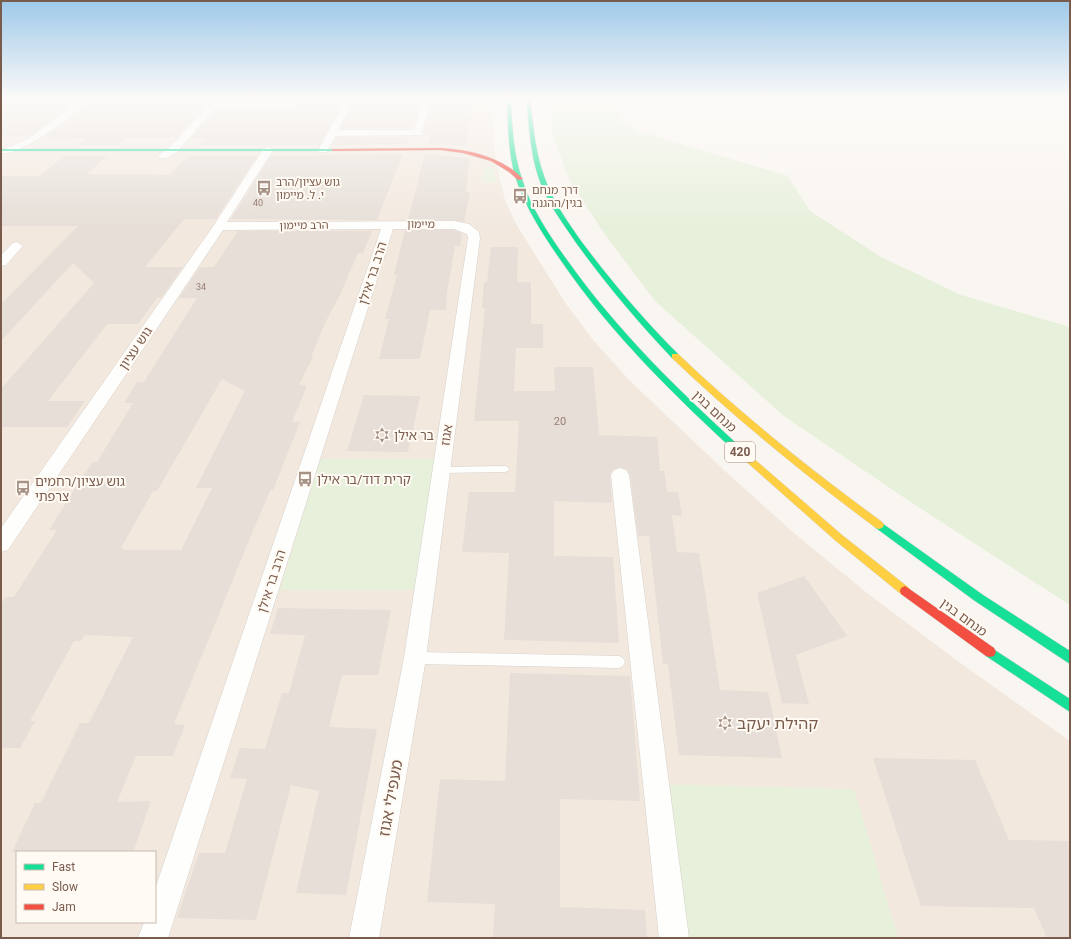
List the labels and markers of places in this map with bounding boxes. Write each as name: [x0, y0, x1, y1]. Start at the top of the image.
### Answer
place label: גוש עציון/הרב י. ל. מיימון: [276, 176, 340, 202]
bus stop icon: גוש עציון/הרב י. ל. מיימון: [255, 179, 273, 197]
place label: דרך מנחם בגין/ההגנה: [532, 184, 582, 210]
bus stop icon: דרך מנחם בגין/ההגנה: [511, 187, 529, 205]
synagogue icon: בר אילן: [373, 426, 391, 444]
place label: בר אילן: [394, 428, 434, 443]
bus stop icon: קרית דוד/בר אילן: [296, 470, 314, 488]
place label: קרית דוד/בר אילן: [317, 472, 411, 487]
place label: גוש עציון/רחמים צרפתי: [35, 474, 125, 504]
bus stop icon: גוש עציון/רחמים צרפתי: [14, 479, 32, 497]
synagogue icon: קהילת יעקב: [716, 714, 734, 732]
place label: קהילת יעקב: [737, 714, 818, 733]

